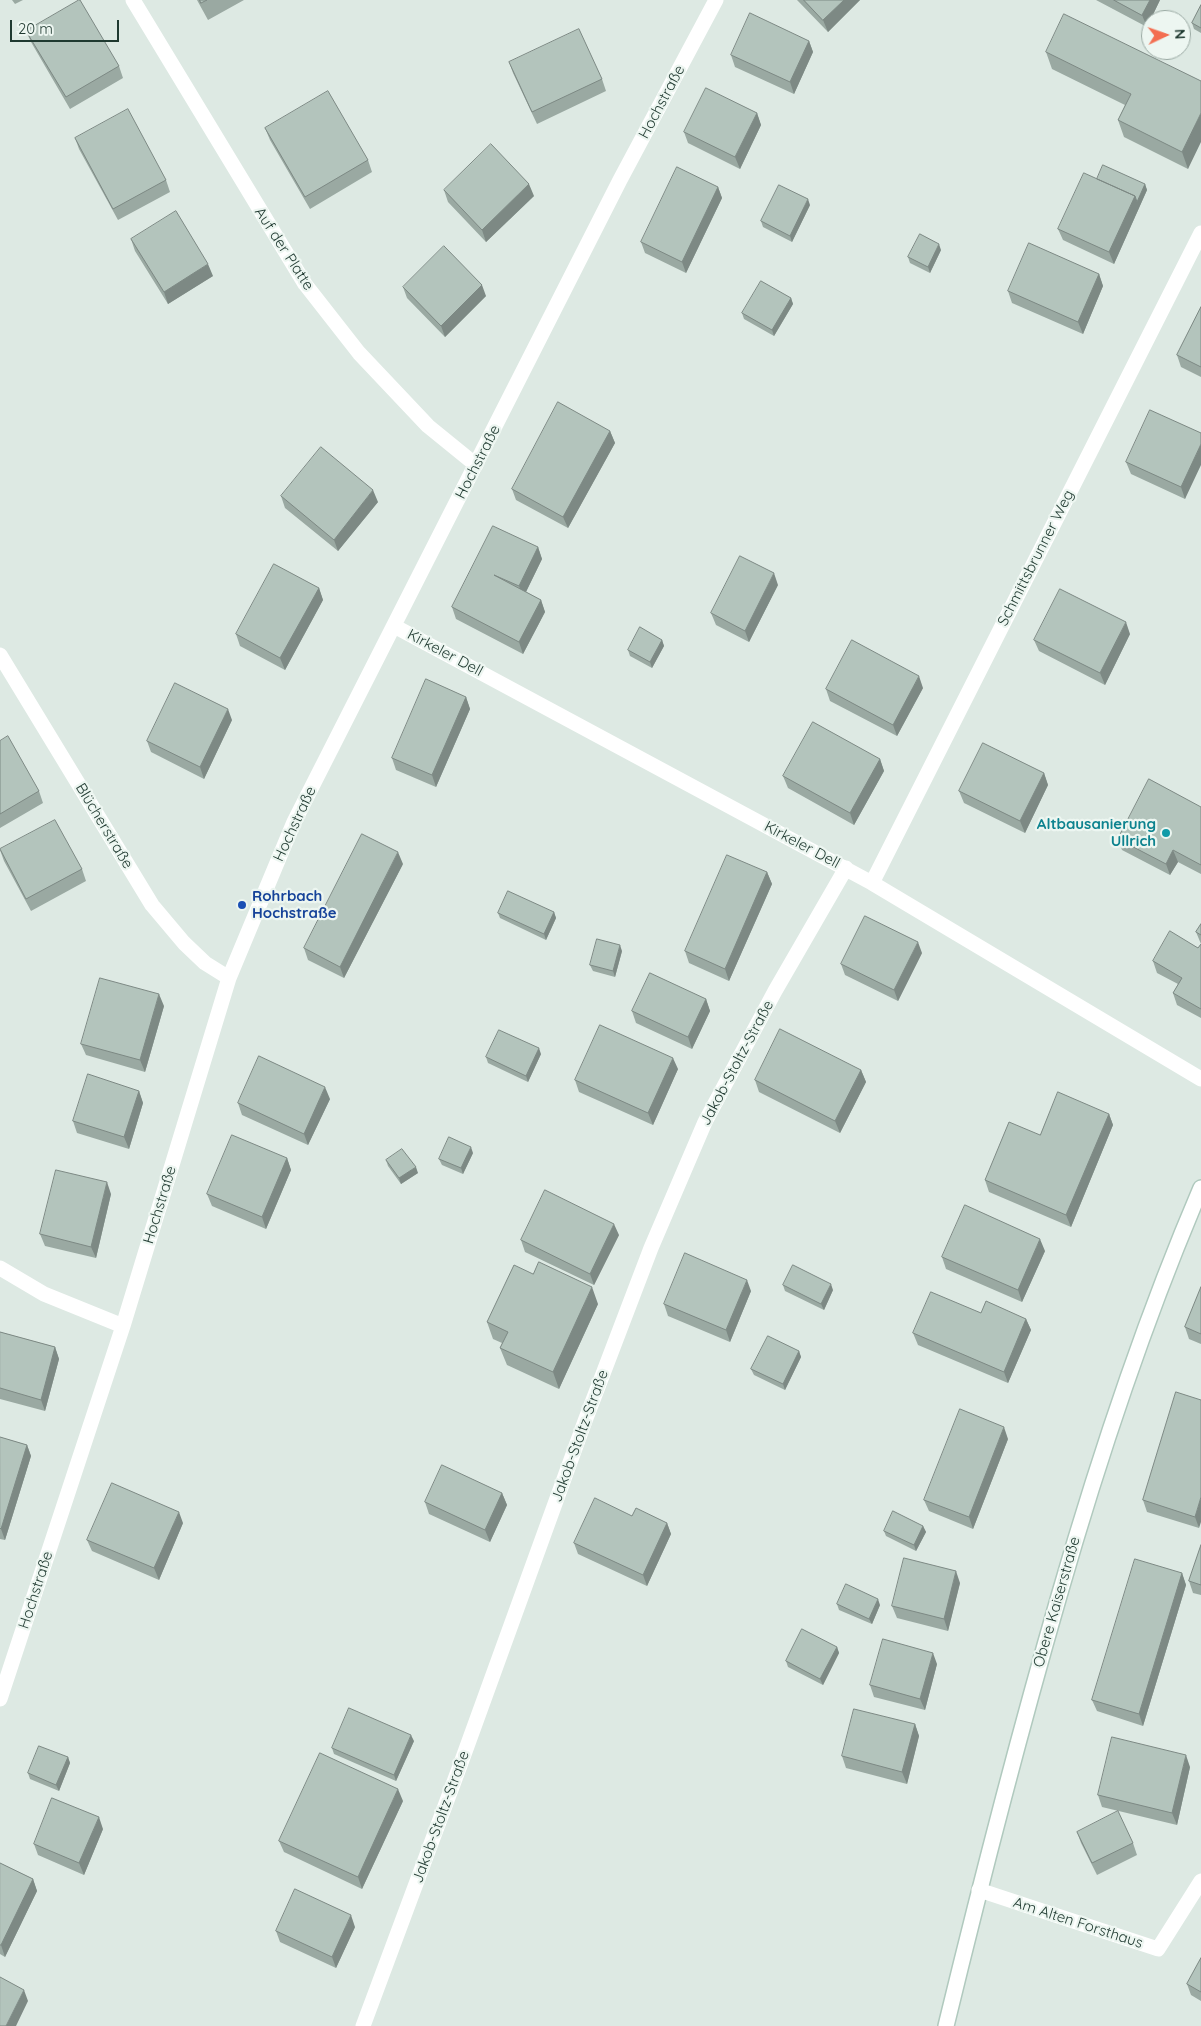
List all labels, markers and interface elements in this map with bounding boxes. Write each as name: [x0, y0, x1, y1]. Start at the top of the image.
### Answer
scale bar: [12, 10, 121, 42]
north arrow: [1141, 10, 1191, 60]
text: 20 m: [18, 19, 53, 38]
text: N: [1171, 29, 1189, 40]
street label: Hochstraße: [635, 62, 689, 142]
street label: Auf der Platte: [251, 204, 317, 294]
street label: Hochstraße: [452, 422, 504, 502]
street label: Schmittsbrunner Weg: [994, 487, 1078, 629]
street label: Kirkeler Dell: [404, 626, 486, 680]
street label: Blücherstraße: [71, 780, 137, 872]
street label: Hochstraße: [270, 784, 320, 864]
place label: Altbausanierung Ullrich: [1037, 815, 1156, 850]
street label: Kirkeler Dell: [761, 818, 843, 872]
marker: Altbausanierung Ullrich: [1160, 827, 1172, 839]
place label: Rohrbach Hochstraße: [252, 887, 337, 922]
marker: Rohrbach Hochstraße: [236, 899, 248, 911]
street label: Jakob-Stoltz-Straße: [696, 997, 778, 1129]
street label: Hochstraße: [140, 1164, 180, 1246]
street label: Jakob-Stoltz-Straße: [548, 1368, 612, 1504]
street label: Obere Kaiserstraße: [1030, 1535, 1084, 1669]
street label: Hochstraße: [15, 1549, 57, 1631]
street label: Jakob-Stoltz-Straße: [409, 1749, 473, 1885]
street label: Am Alten Forsthaus: [1011, 1894, 1145, 1952]

